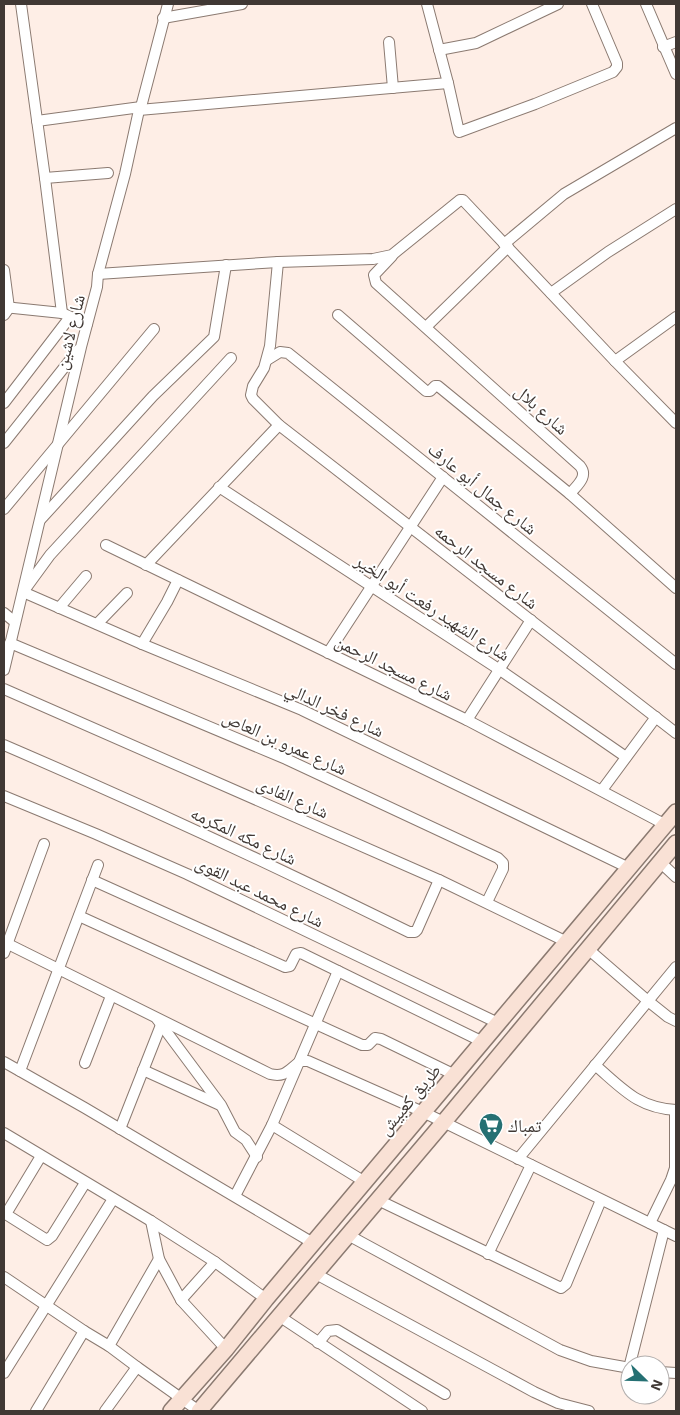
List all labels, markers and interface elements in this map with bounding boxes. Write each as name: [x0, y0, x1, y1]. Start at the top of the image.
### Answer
street label: شارع لاشين: [49, 292, 90, 372]
street label: شارع بلال: [510, 379, 573, 440]
street label: شارع جمال أبو عارف: [423, 437, 542, 539]
street label: شارع مسجد الرحمه: [430, 519, 543, 614]
street label: شارع الشهيد رفعت أبو الخير: [350, 548, 515, 666]
street label: شارع مسجد الرحمن: [331, 629, 456, 706]
street label: شارع فخر الدالي: [280, 677, 388, 746]
street label: شارع عمرو بن العاص: [219, 705, 351, 780]
street label: شارع الفادى: [253, 771, 332, 824]
street label: شارع مكه المكرمه: [187, 801, 300, 870]
street label: شارع محمد عبد القوى: [192, 850, 328, 932]
street label: طريق كعبيش: [373, 1059, 446, 1140]
supermarket icon: تمباك: [478, 1112, 504, 1146]
place label: تمباك: [508, 1114, 541, 1137]
north arrow: [620, 1355, 670, 1405]
text: N: [648, 1377, 667, 1393]

